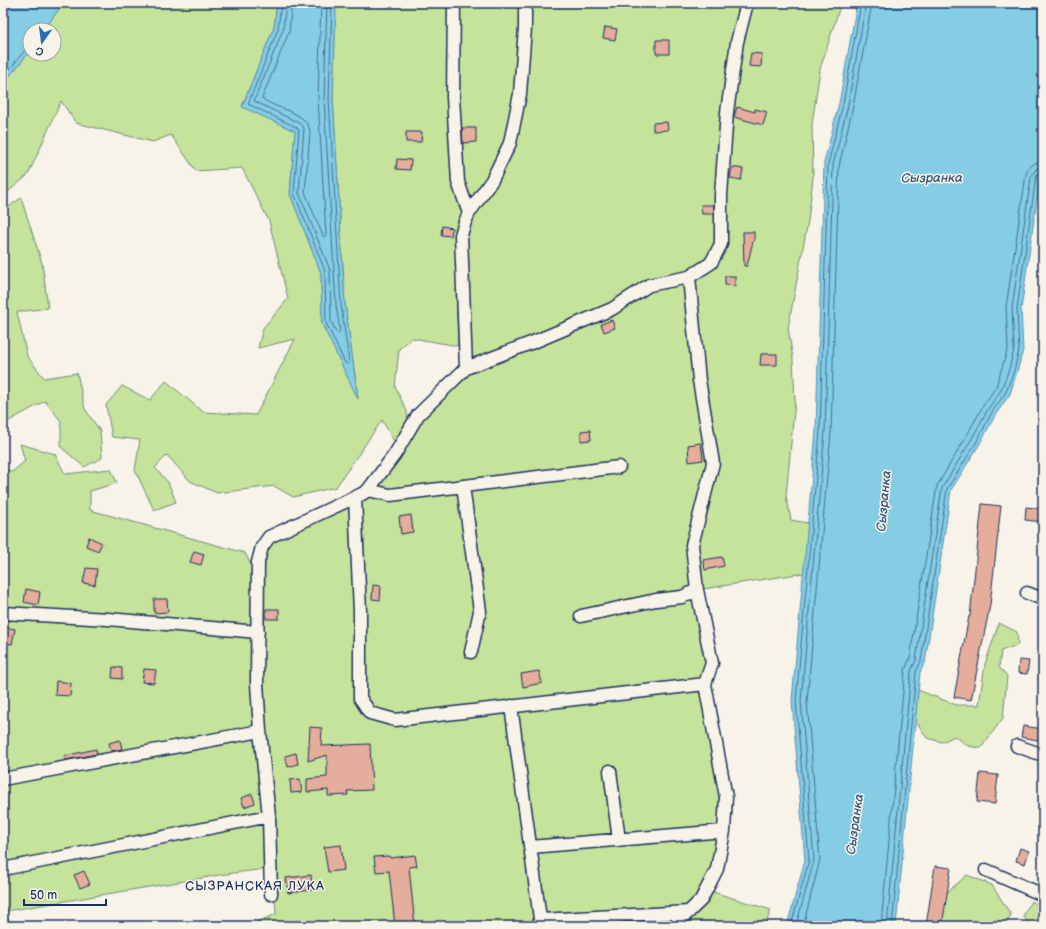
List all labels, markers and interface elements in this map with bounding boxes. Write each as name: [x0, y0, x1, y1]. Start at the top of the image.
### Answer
north arrow: [22, 22, 62, 62]
text: С: [34, 44, 45, 58]
water label: Сызранка: [901, 170, 963, 186]
water label: Сызранка: [873, 470, 895, 532]
water label: Сызранка: [843, 792, 867, 856]
district label: СЫЗРАНСКАЯ ЛУКА: [185, 878, 325, 894]
scale bar: [24, 881, 106, 907]
text: 50 m: [30, 888, 57, 903]

